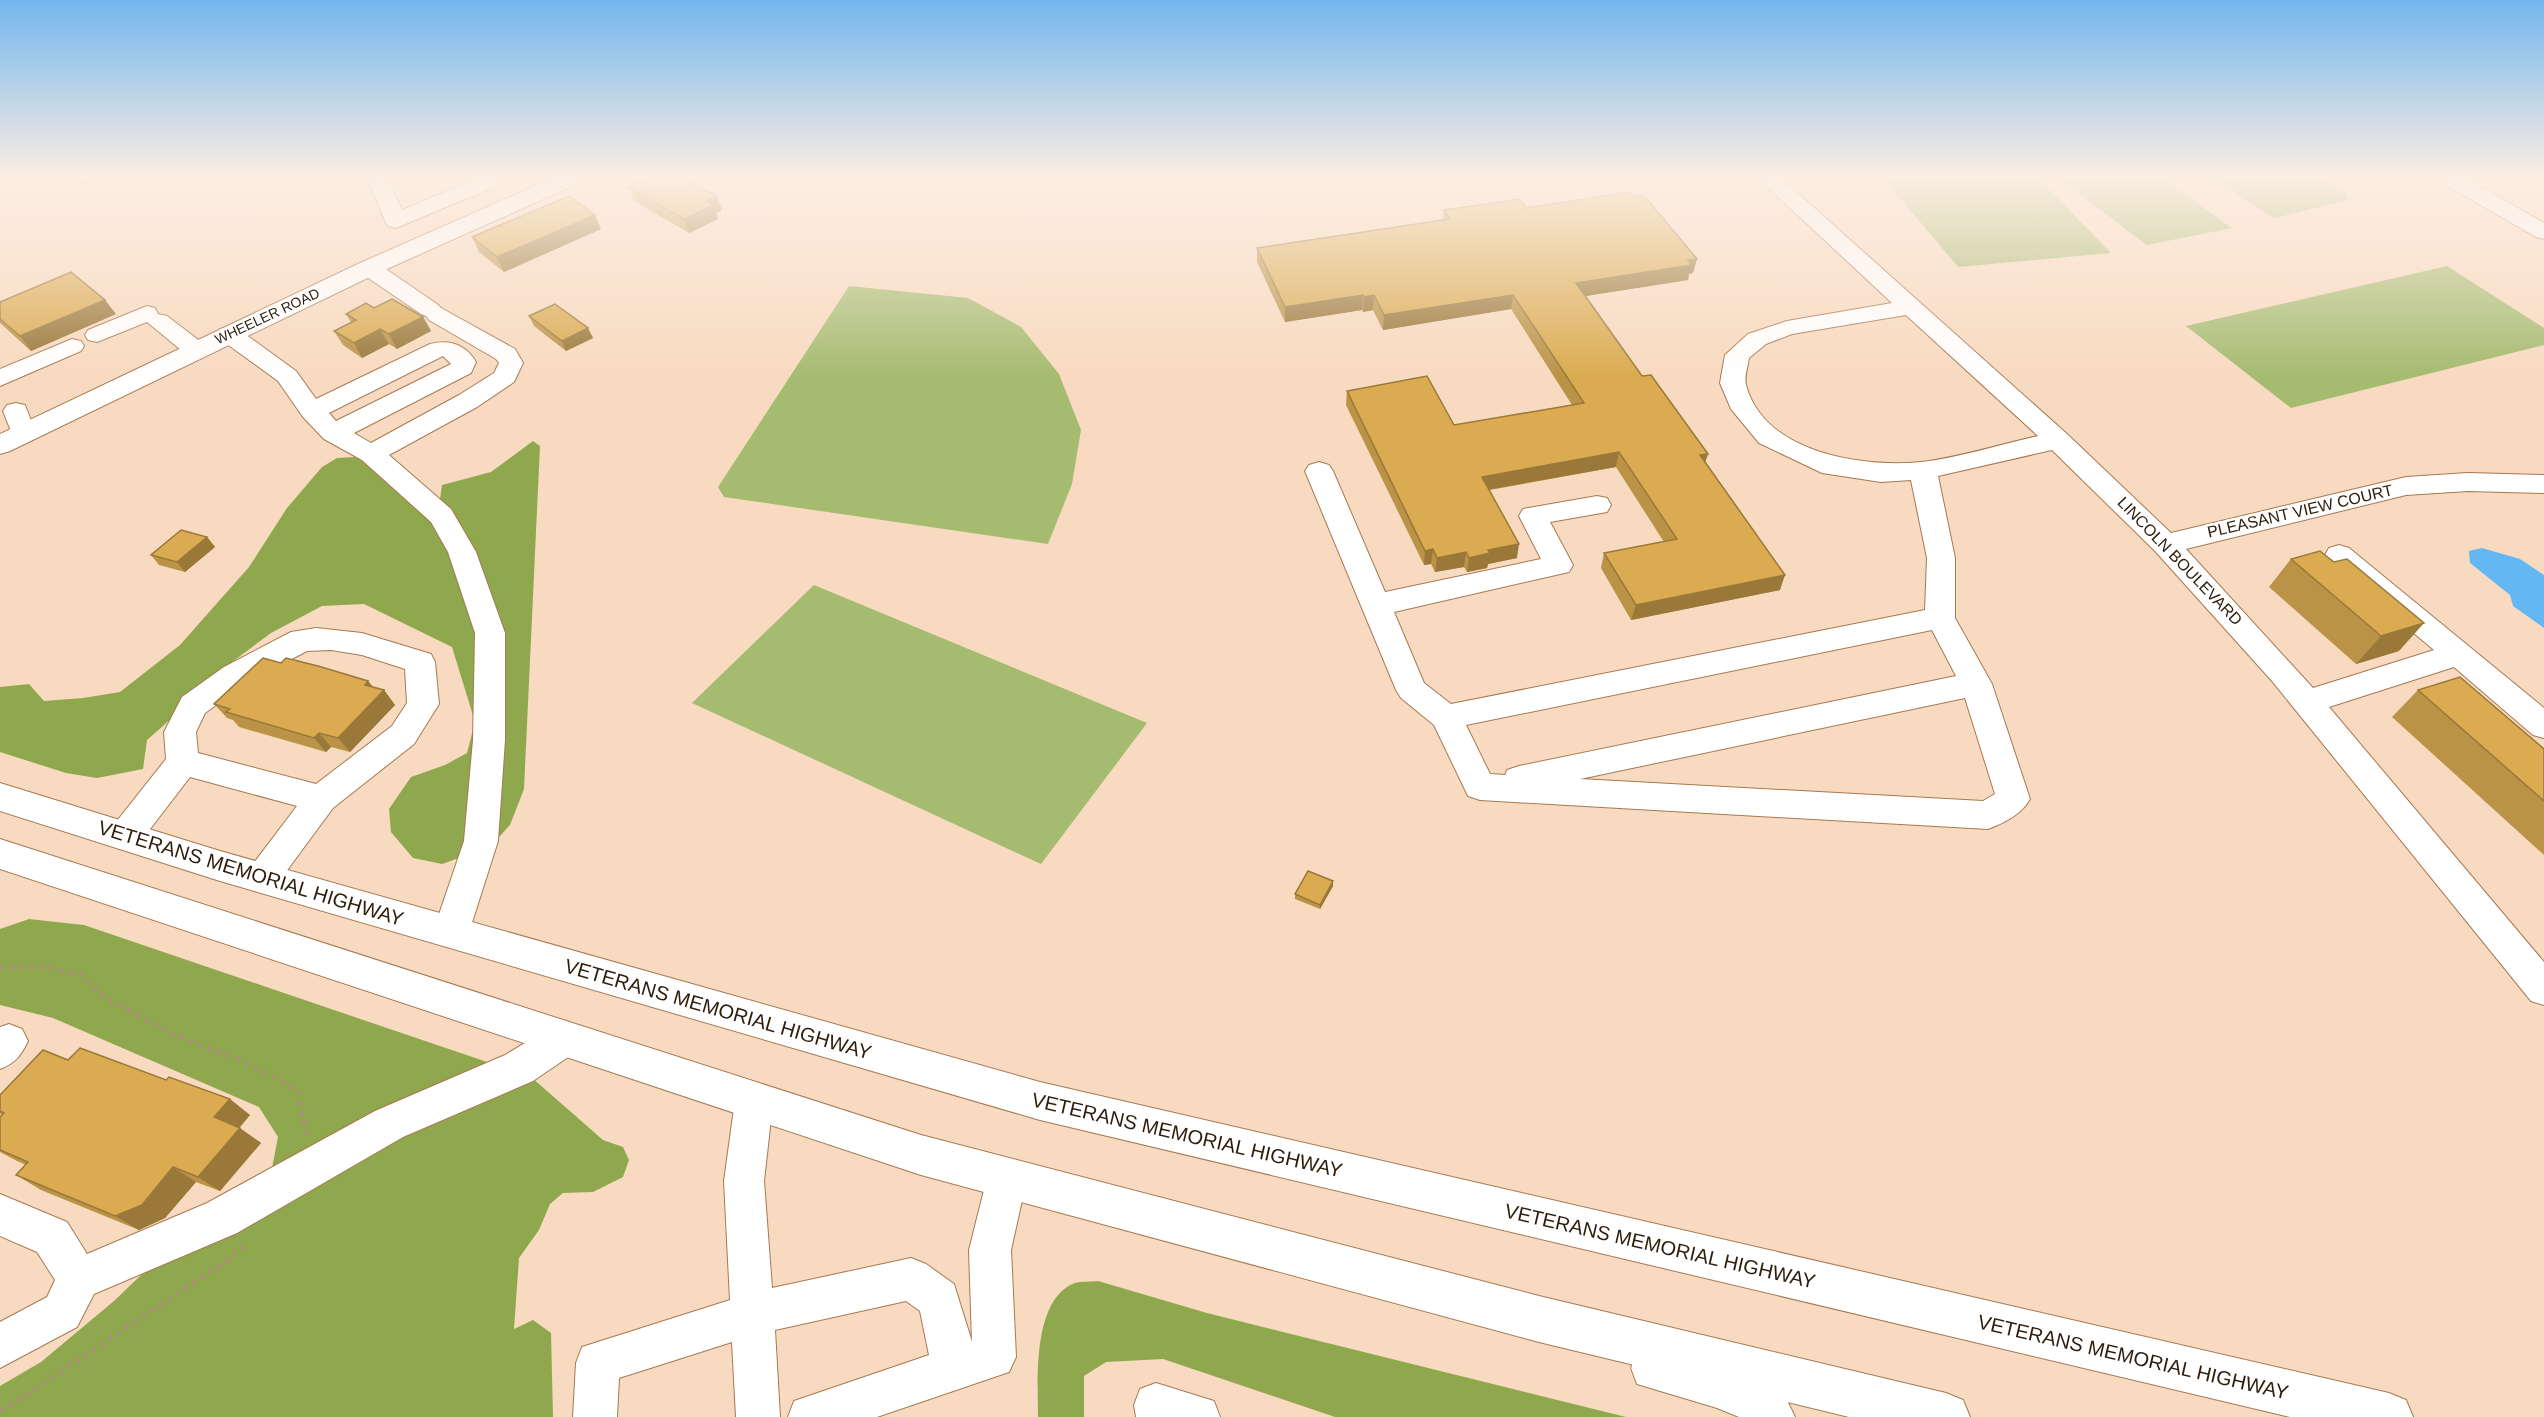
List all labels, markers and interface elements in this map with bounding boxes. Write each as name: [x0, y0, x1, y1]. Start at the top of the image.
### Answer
street label: WHEELER ROAD: [212, 285, 322, 347]
street label: PLEASANT VIEW COURT: [2206, 481, 2395, 541]
street label: LINCOLN BOULEVARD: [2114, 493, 2246, 629]
street label: VETERANS MEMORIAL HIGHWAY: [96, 816, 406, 930]
street label: VETERANS MEMORIAL HIGHWAY: [562, 955, 874, 1063]
street label: VETERANS MEMORIAL HIGHWAY: [1030, 1088, 1344, 1182]
street label: VETERANS MEMORIAL HIGHWAY: [1503, 1199, 1817, 1293]
street label: VETERANS MEMORIAL HIGHWAY: [1976, 1310, 2290, 1404]

